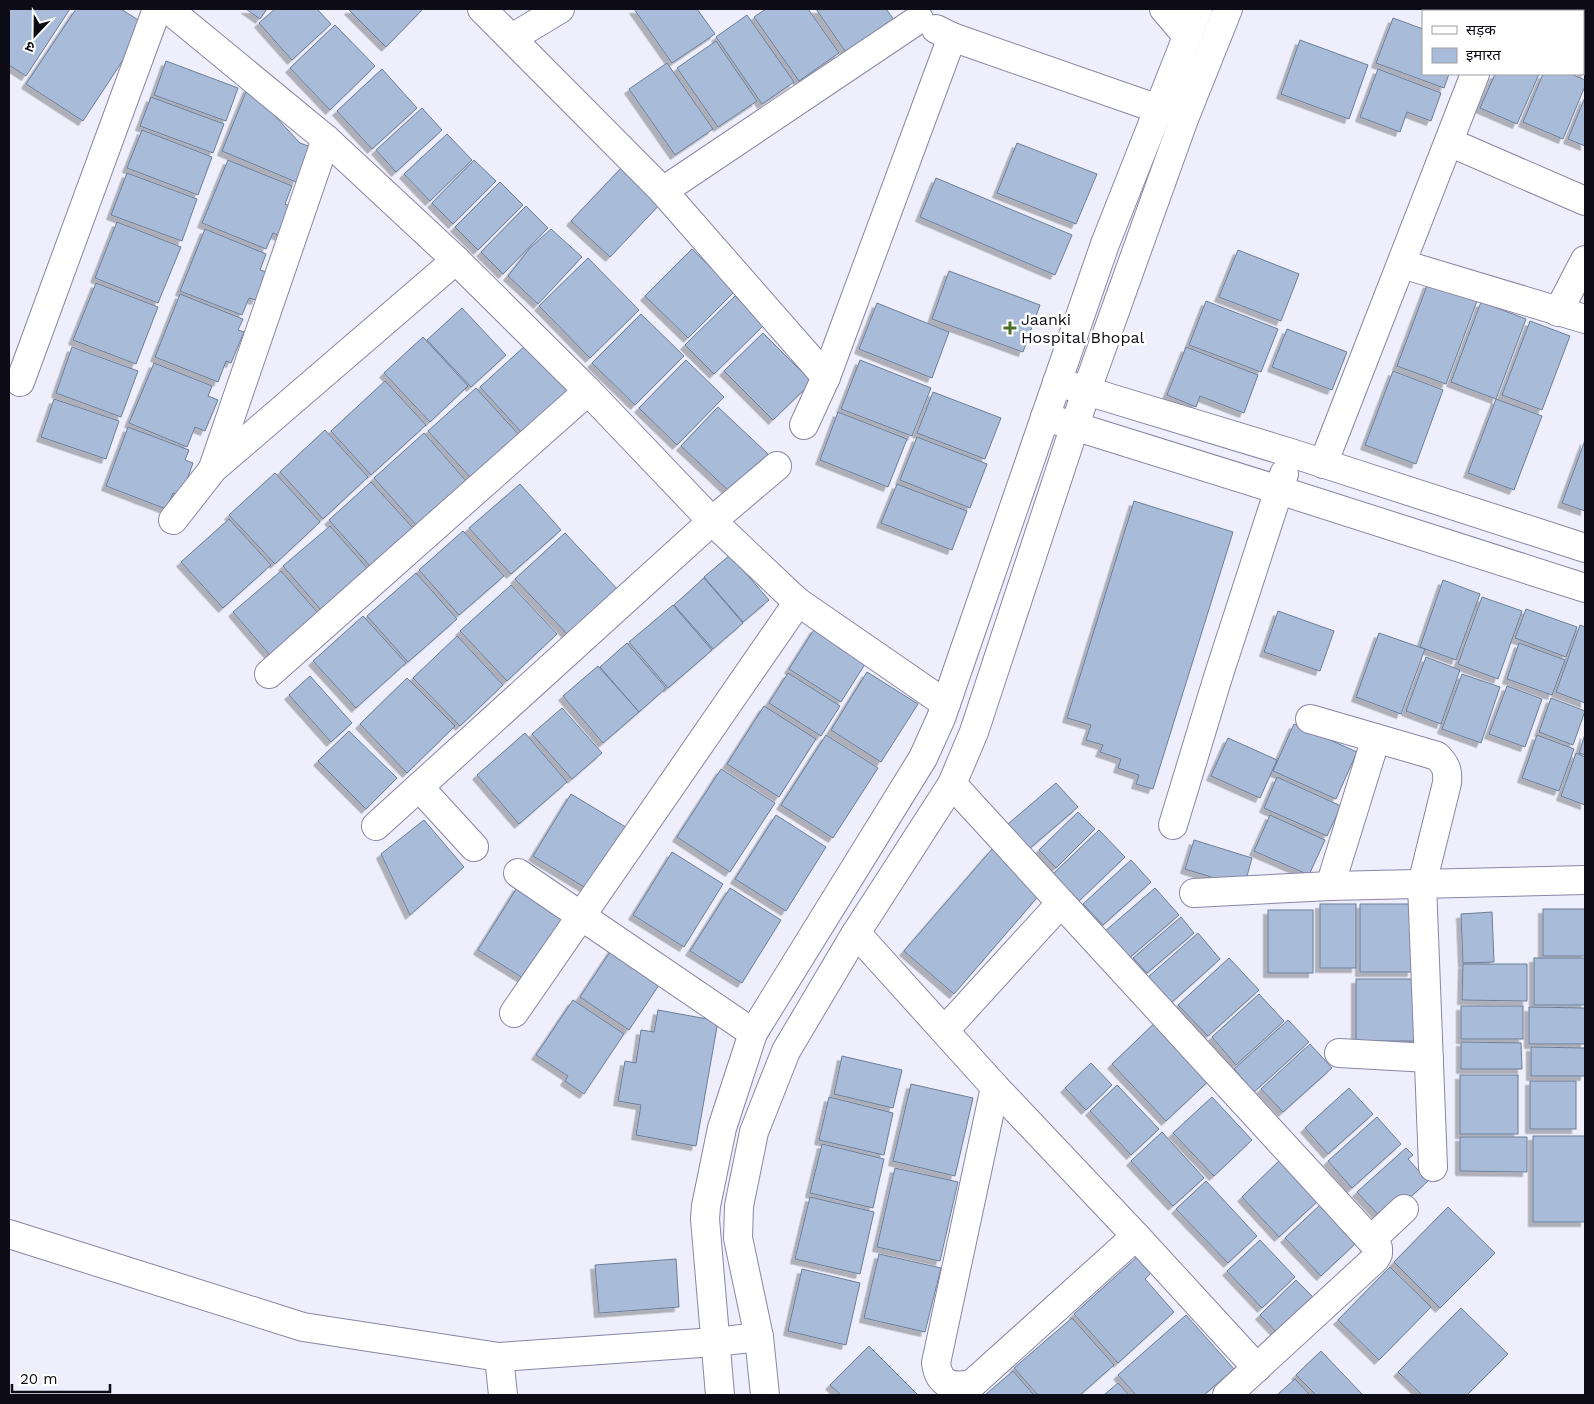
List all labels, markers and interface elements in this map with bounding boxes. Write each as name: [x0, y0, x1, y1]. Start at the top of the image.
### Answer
north arrow: [10, 10, 60, 60]
legend: [1422, 10, 1584, 75]
text: सड़क: [1466, 21, 1496, 39]
text: उ: [23, 38, 37, 56]
text: इमारत: [1466, 46, 1501, 64]
place label: Jaanki Hospital Bhopal: [1021, 310, 1145, 347]
marker: Jaanki Hospital Bhopal: [1003, 321, 1017, 335]
scale bar: [12, 1362, 110, 1394]
text: 20 m: [20, 1370, 58, 1388]

